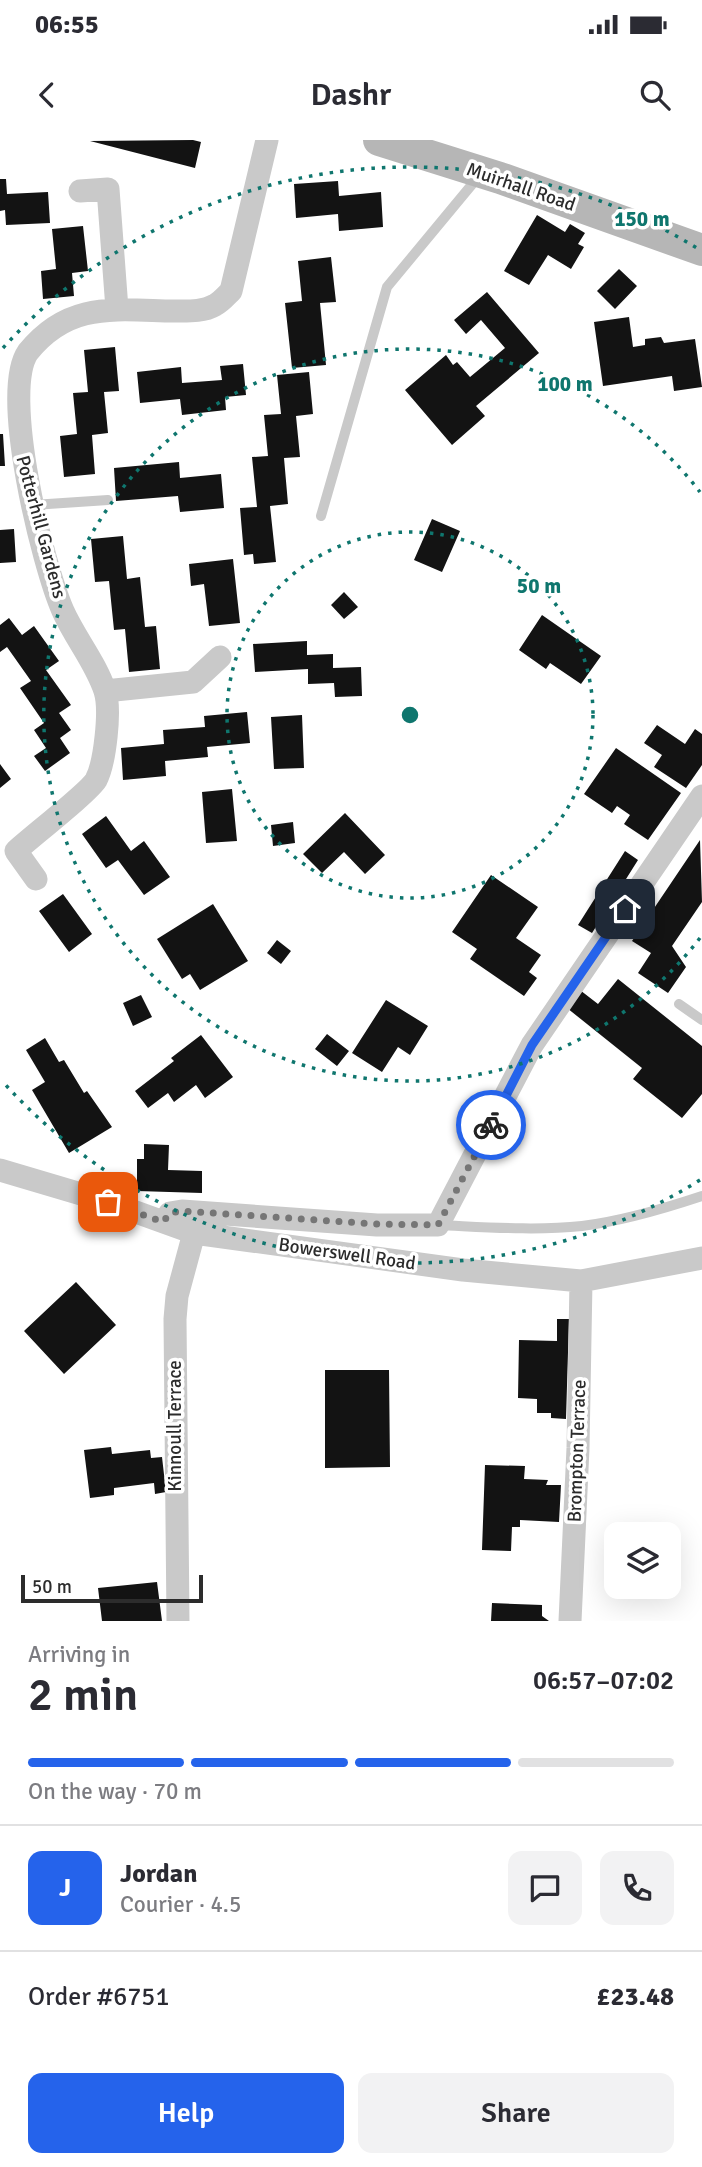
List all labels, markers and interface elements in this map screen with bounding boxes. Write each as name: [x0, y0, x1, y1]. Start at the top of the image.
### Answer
text: 06:55: [35, 9, 99, 41]
text: Dashr: [311, 75, 391, 114]
icon: back: [28, 76, 66, 114]
icon: search: [636, 76, 674, 114]
street label: Muirhall Road: [463, 157, 579, 217]
text: 150 m: [614, 206, 670, 232]
text: 100 m: [537, 371, 593, 397]
street label: Potterhill Gardens: [10, 453, 72, 601]
text: 50 m: [517, 573, 561, 599]
centre of rings: [398, 703, 422, 727]
pin: [595, 879, 655, 939]
icon: home: [606, 890, 644, 928]
courier: [456, 1090, 526, 1160]
icon: bike: [472, 1106, 510, 1144]
pin: [78, 1172, 138, 1232]
icon: bag: [89, 1183, 127, 1221]
street label: Bowerswell Road: [277, 1232, 417, 1276]
street label: Kinnoull Terrace: [163, 1360, 187, 1492]
street label: Brompton Terrace: [563, 1379, 591, 1523]
map controls: [604, 1522, 681, 1599]
button: layers: [604, 1522, 681, 1599]
scale bar: [21, 1572, 203, 1604]
text: 50 m: [32, 1575, 72, 1599]
text: Arriving in: [28, 1640, 130, 1669]
text: 06:57–07:02: [533, 1665, 674, 1697]
text: 2 min: [28, 1667, 138, 1723]
text: On the way · 70 m: [28, 1777, 202, 1806]
button: chat: [508, 1851, 582, 1925]
button: phone: [600, 1851, 674, 1925]
text: Jordan: [120, 1858, 197, 1890]
text: J: [59, 1872, 71, 1904]
text: Courier · 4.5: [120, 1890, 241, 1919]
text: Order #6751: [28, 1981, 169, 2013]
text: £23.48: [596, 1981, 674, 2013]
button: Help: [28, 2073, 344, 2153]
button: Share: [358, 2073, 674, 2153]

